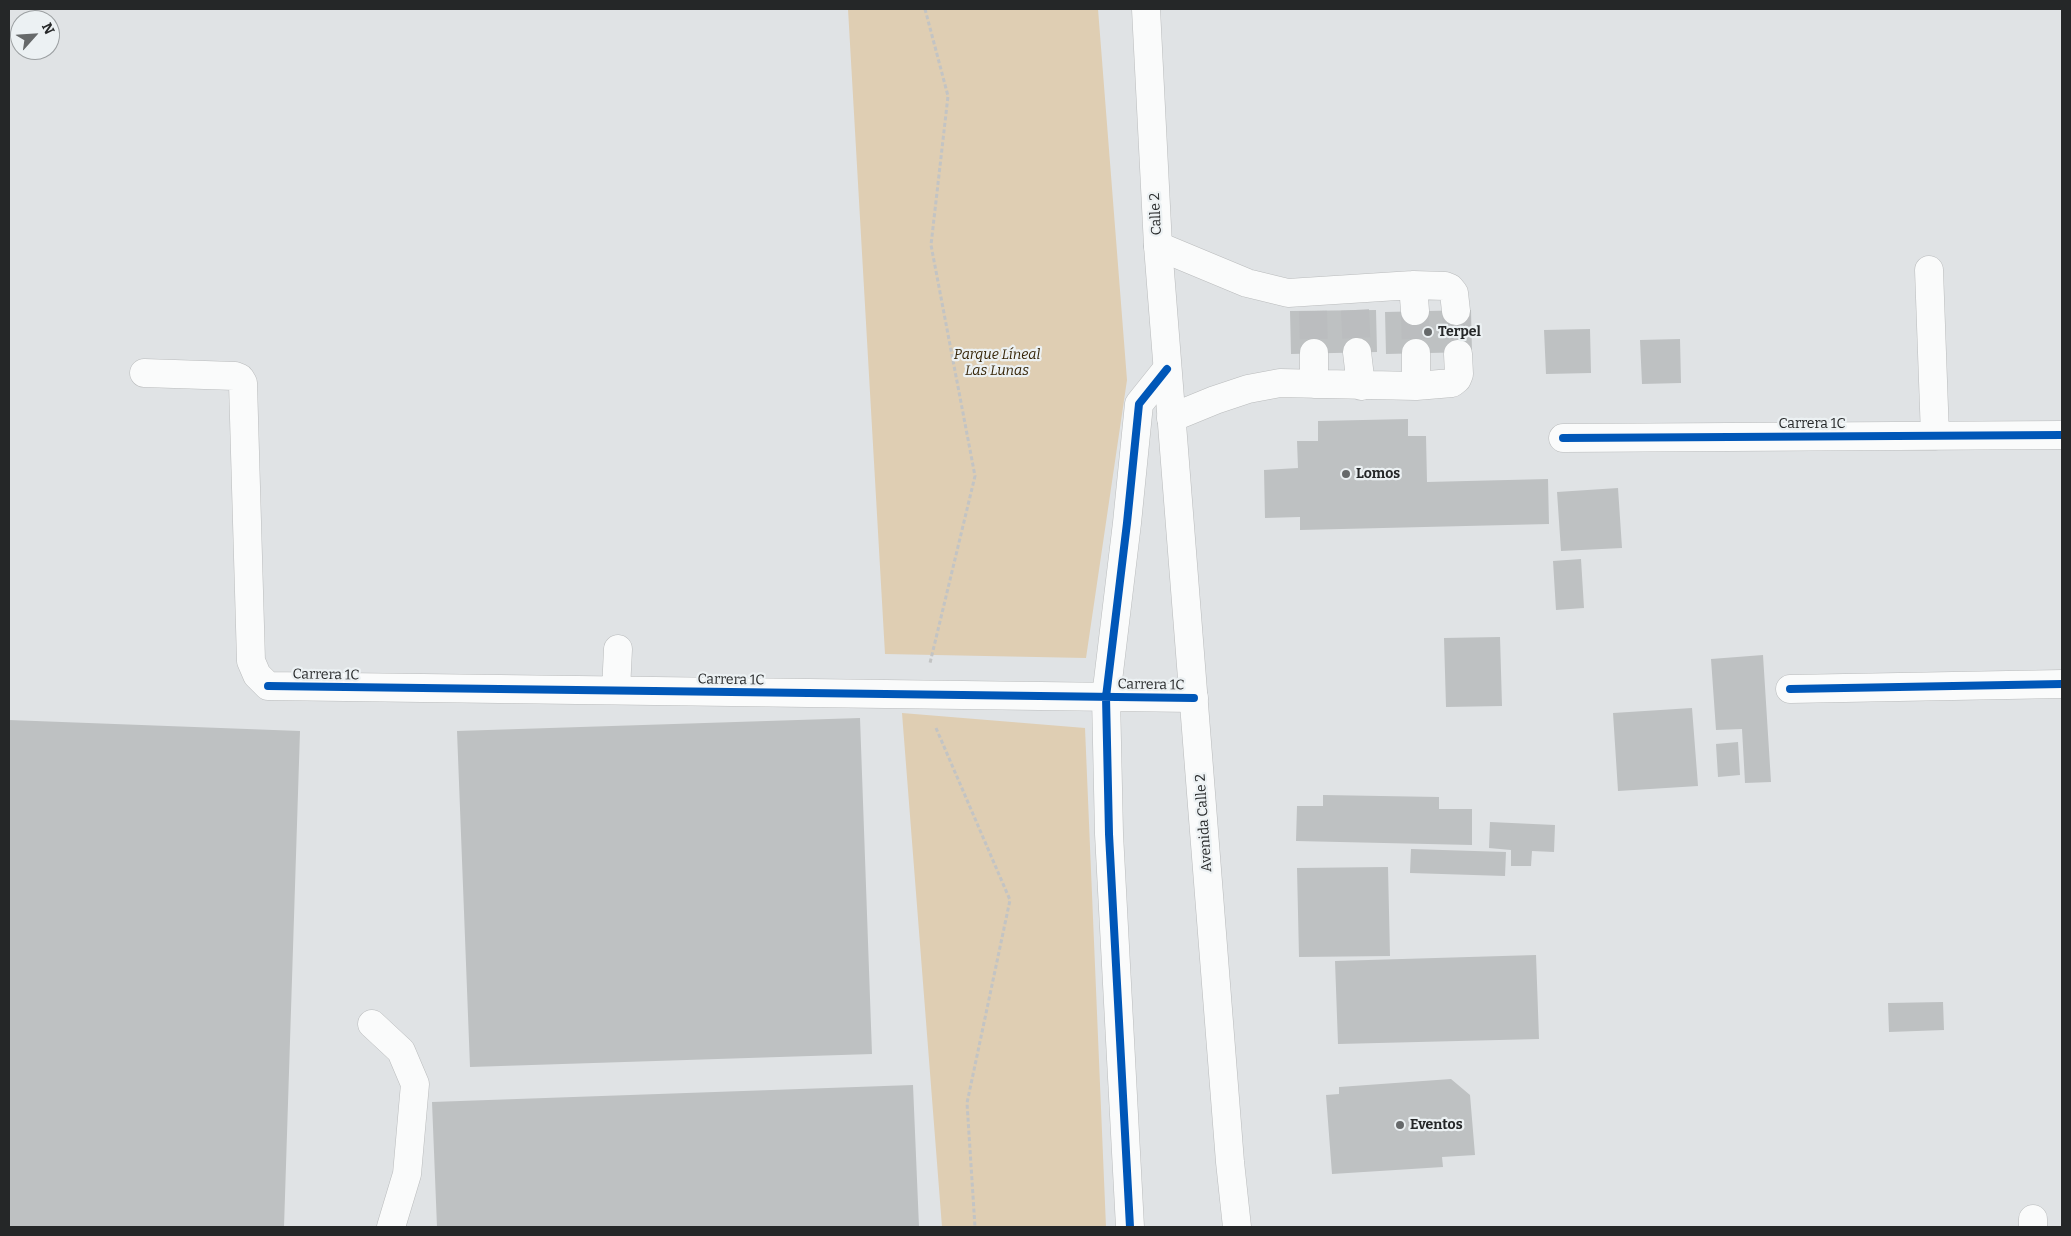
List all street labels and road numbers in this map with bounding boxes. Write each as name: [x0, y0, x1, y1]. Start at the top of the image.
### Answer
street label: Calle 2: [1146, 192, 1166, 236]
street label: Carrera 1C: [1779, 416, 1845, 432]
street label: Carrera 1C: [292, 666, 360, 684]
street label: Carrera 1C: [697, 671, 765, 689]
street label: Carrera 1C: [1117, 676, 1185, 694]
street label: Avenida Calle 2: [1192, 773, 1216, 873]

